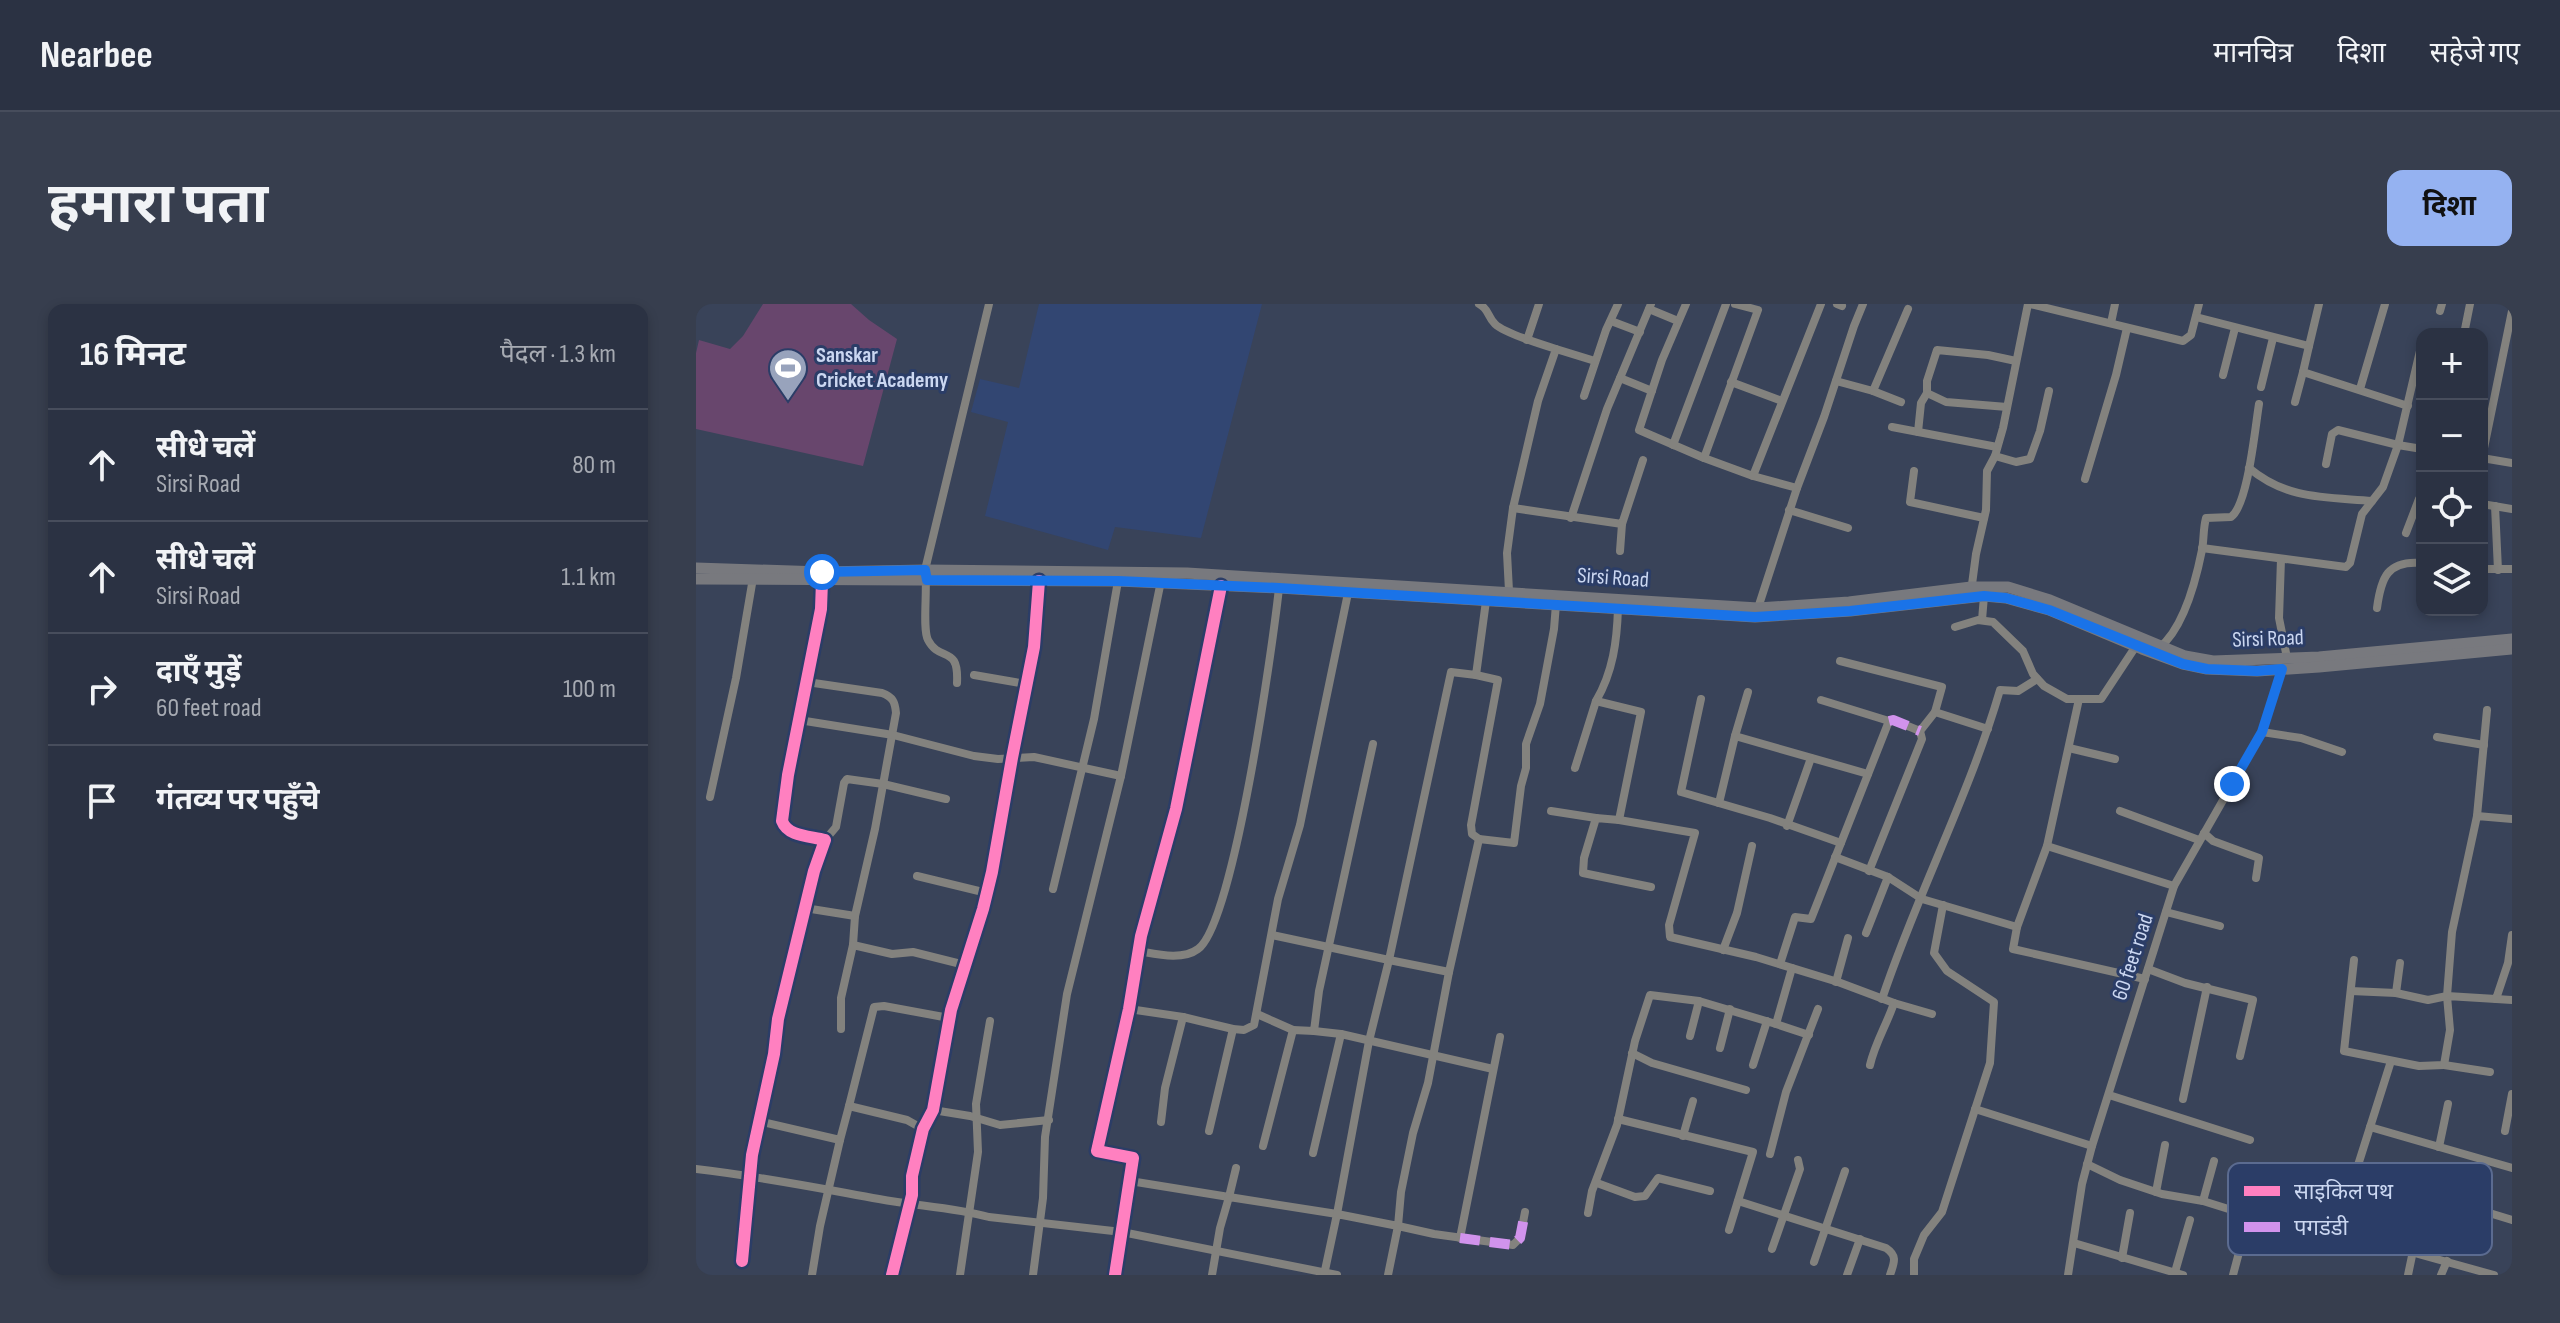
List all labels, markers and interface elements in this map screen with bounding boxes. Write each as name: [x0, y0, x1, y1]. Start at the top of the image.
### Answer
text: Nearbee: [40, 33, 153, 78]
text: मानचित्र: [2213, 37, 2293, 70]
text: दिशा: [2337, 37, 2386, 70]
text: सहेजे गए: [2430, 37, 2520, 70]
button: दिशा: [2387, 170, 2512, 246]
text: हमारा पता: [48, 172, 268, 239]
map controls: [2416, 328, 2488, 616]
button: +: [2416, 328, 2488, 400]
text: 16 मिनट: [80, 334, 186, 375]
text: पैदल · 1.3 km: [500, 339, 616, 370]
place label: Sanskar Cricket Academy: [816, 342, 948, 394]
sports icon: Sanskar Cricket Academy: [767, 347, 809, 402]
button: −: [2416, 400, 2488, 472]
text: सीधे चलें: [156, 430, 255, 466]
icon: ahead: [80, 443, 124, 487]
text: 80 m: [572, 450, 616, 481]
text: Sirsi Road: [156, 469, 241, 500]
button: locate: [2416, 472, 2488, 544]
text: सीधे चलें: [156, 542, 255, 578]
button: layers: [2416, 544, 2488, 616]
route start: [804, 554, 840, 590]
icon: ahead: [80, 555, 124, 599]
text: 1.1 km: [561, 562, 616, 593]
street label: Sirsi Road: [1576, 562, 1650, 594]
text: Sirsi Road: [156, 581, 241, 612]
street label: Sirsi Road: [2232, 624, 2304, 654]
text: दाएँ मुड़ें: [156, 654, 241, 690]
icon: right: [80, 667, 124, 711]
text: 100 m: [563, 674, 616, 705]
text: 60 feet road: [156, 693, 262, 724]
route end: [2214, 766, 2250, 802]
icon: arrive: [80, 779, 124, 823]
text: गंतव्य पर पहुँचे: [156, 782, 320, 818]
street label: 60 feet road: [2106, 910, 2160, 1004]
legend: [2228, 1163, 2492, 1255]
text: साइकिल पथ: [2294, 1179, 2394, 1206]
text: पगडंडी: [2294, 1215, 2348, 1242]

